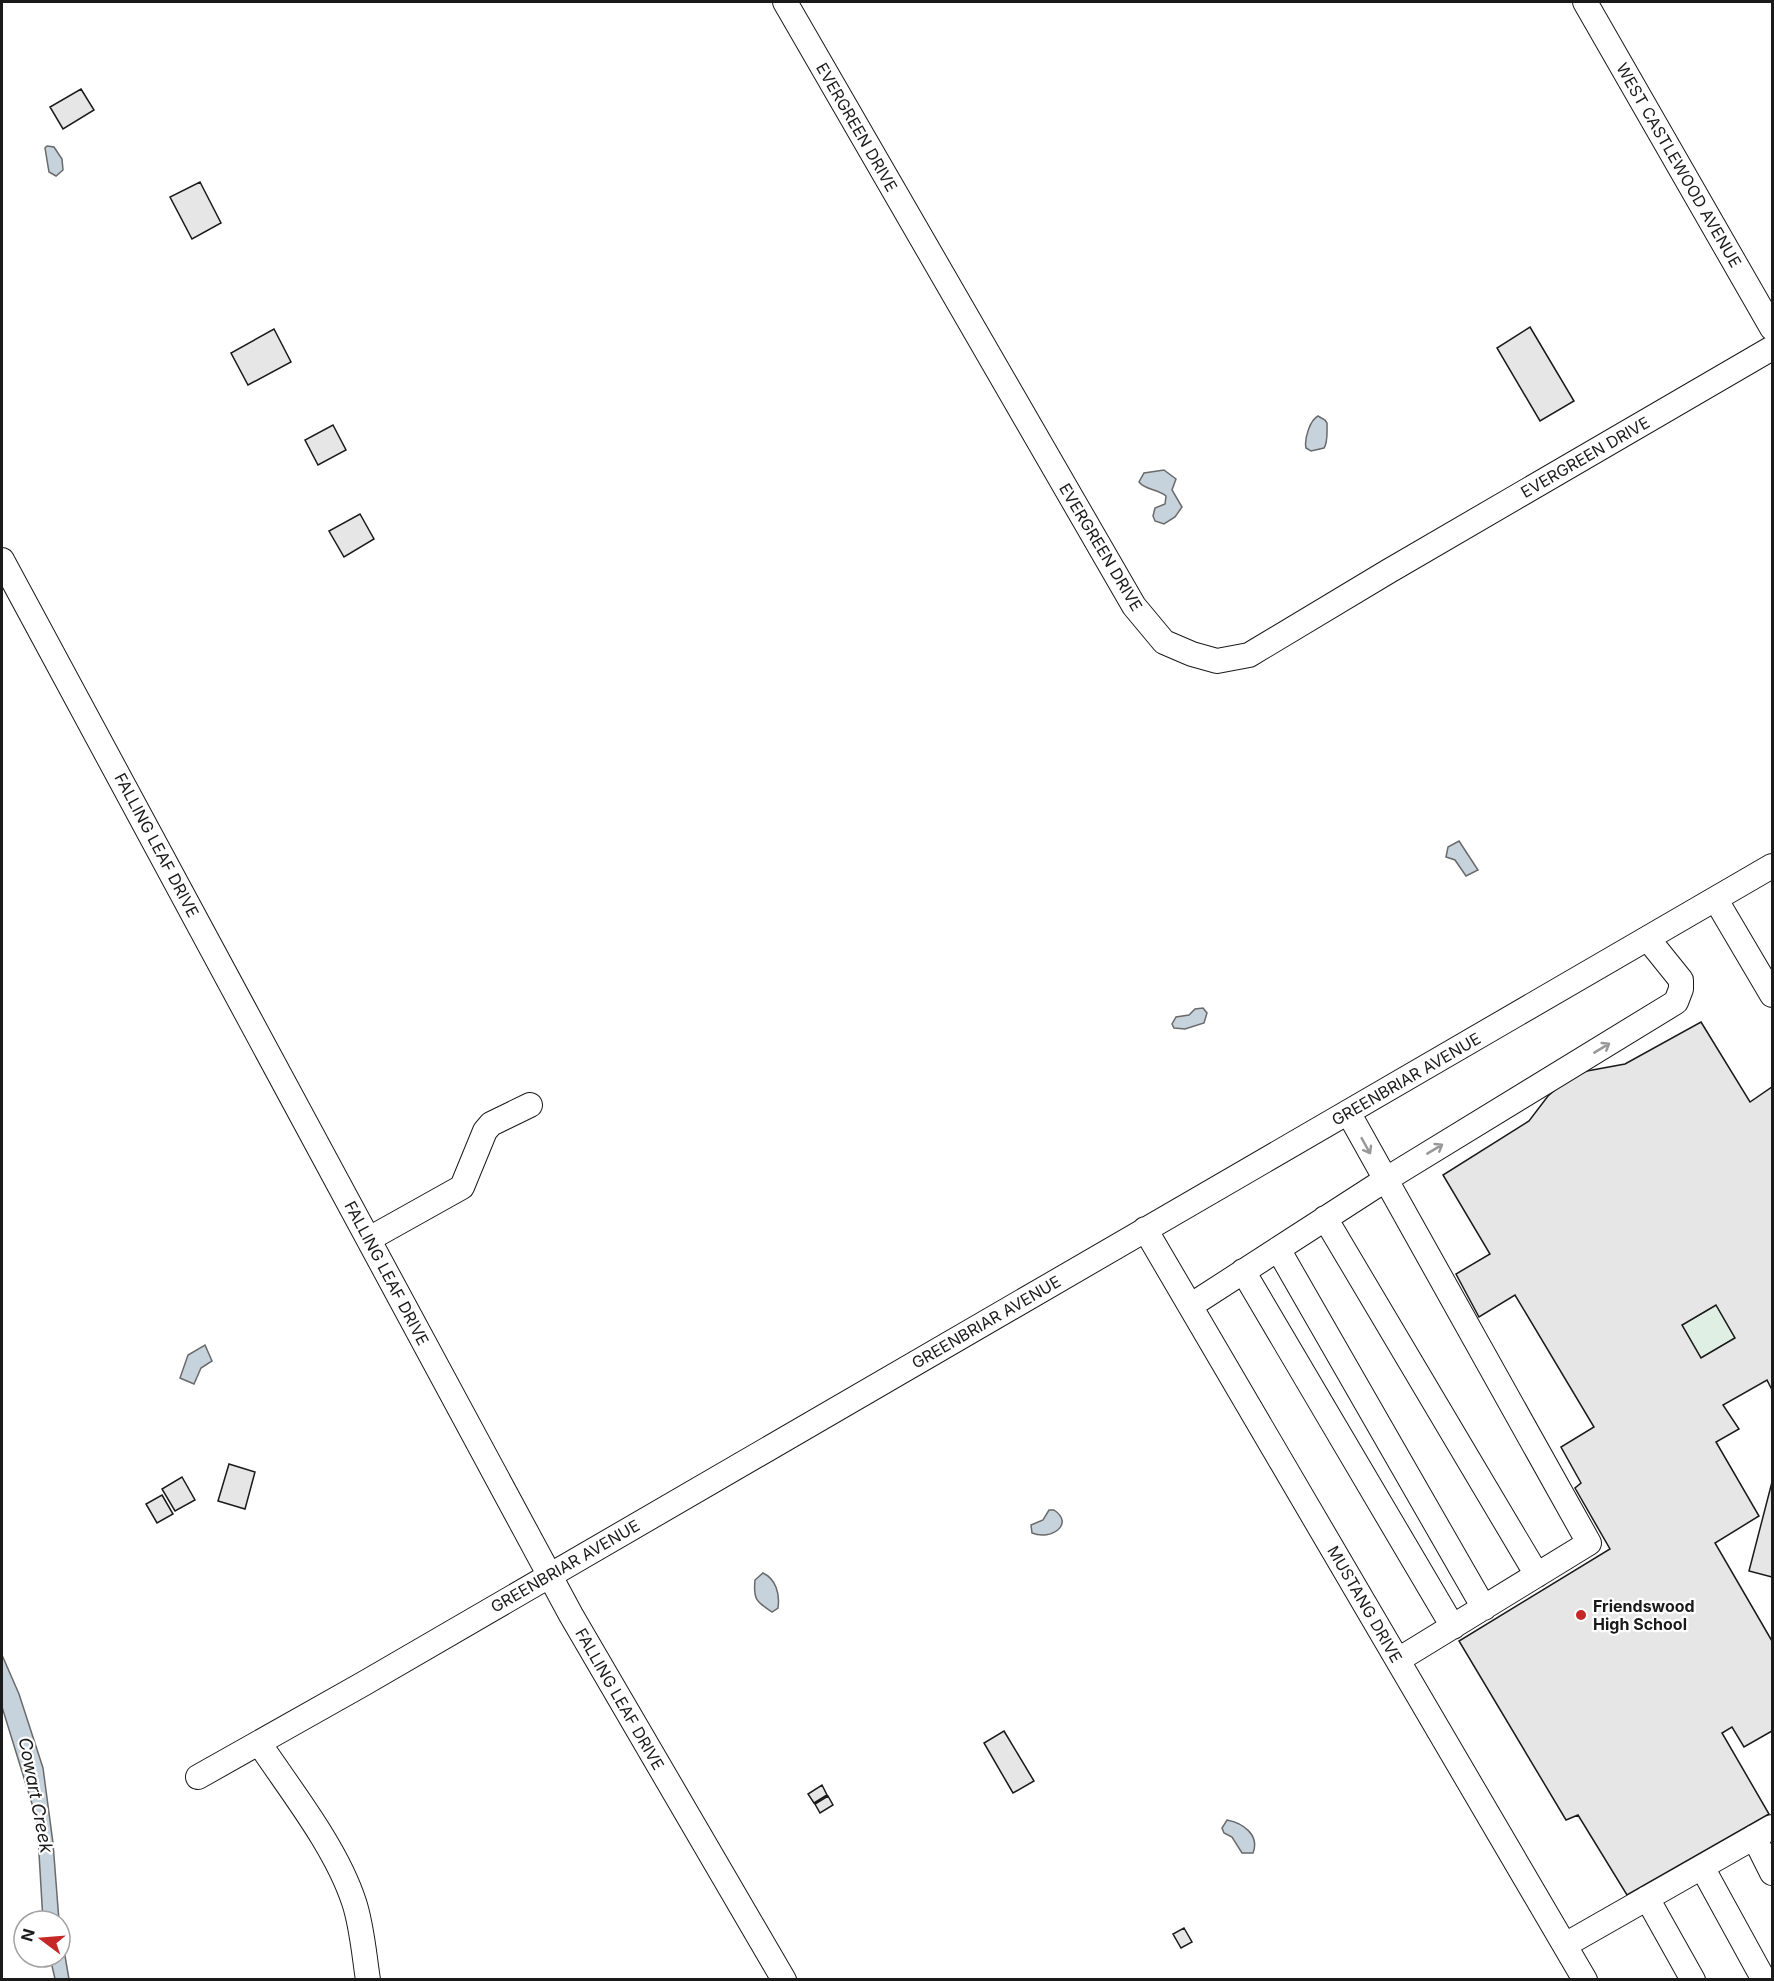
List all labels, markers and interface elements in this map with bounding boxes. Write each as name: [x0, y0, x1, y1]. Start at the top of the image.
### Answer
street label: EVERGREEN DRIVE: [812, 59, 902, 195]
street label: WEST CASTLEWOOD AVENUE: [1612, 59, 1746, 271]
street label: EVERGREEN DRIVE: [1517, 412, 1653, 502]
street label: EVERGREEN DRIVE: [1055, 480, 1147, 614]
street label: FALLING LEAF DRIVE: [111, 770, 203, 920]
street label: GREENBRIAR AVENUE: [1328, 1028, 1484, 1130]
one-way arrow: [1593, 1041, 1610, 1053]
one-way arrow: [1361, 1137, 1373, 1154]
one-way arrow: [1426, 1143, 1443, 1155]
street label: FALLING LEAF DRIVE: [341, 1198, 433, 1348]
street label: GREENBRIAR AVENUE: [908, 1271, 1064, 1373]
street label: GREENBRIAR AVENUE: [487, 1515, 643, 1617]
street label: MUSTANG DRIVE: [1323, 1542, 1407, 1666]
place label: Friendswood High School: [1593, 1596, 1695, 1634]
marker: Friendswood High School: [1574, 1608, 1588, 1622]
street label: FALLING LEAF DRIVE: [571, 1625, 669, 1773]
water label: Cowart Creek: [14, 1735, 58, 1856]
north arrow: [12, 1909, 72, 1969]
text: N: [16, 1926, 39, 1943]

